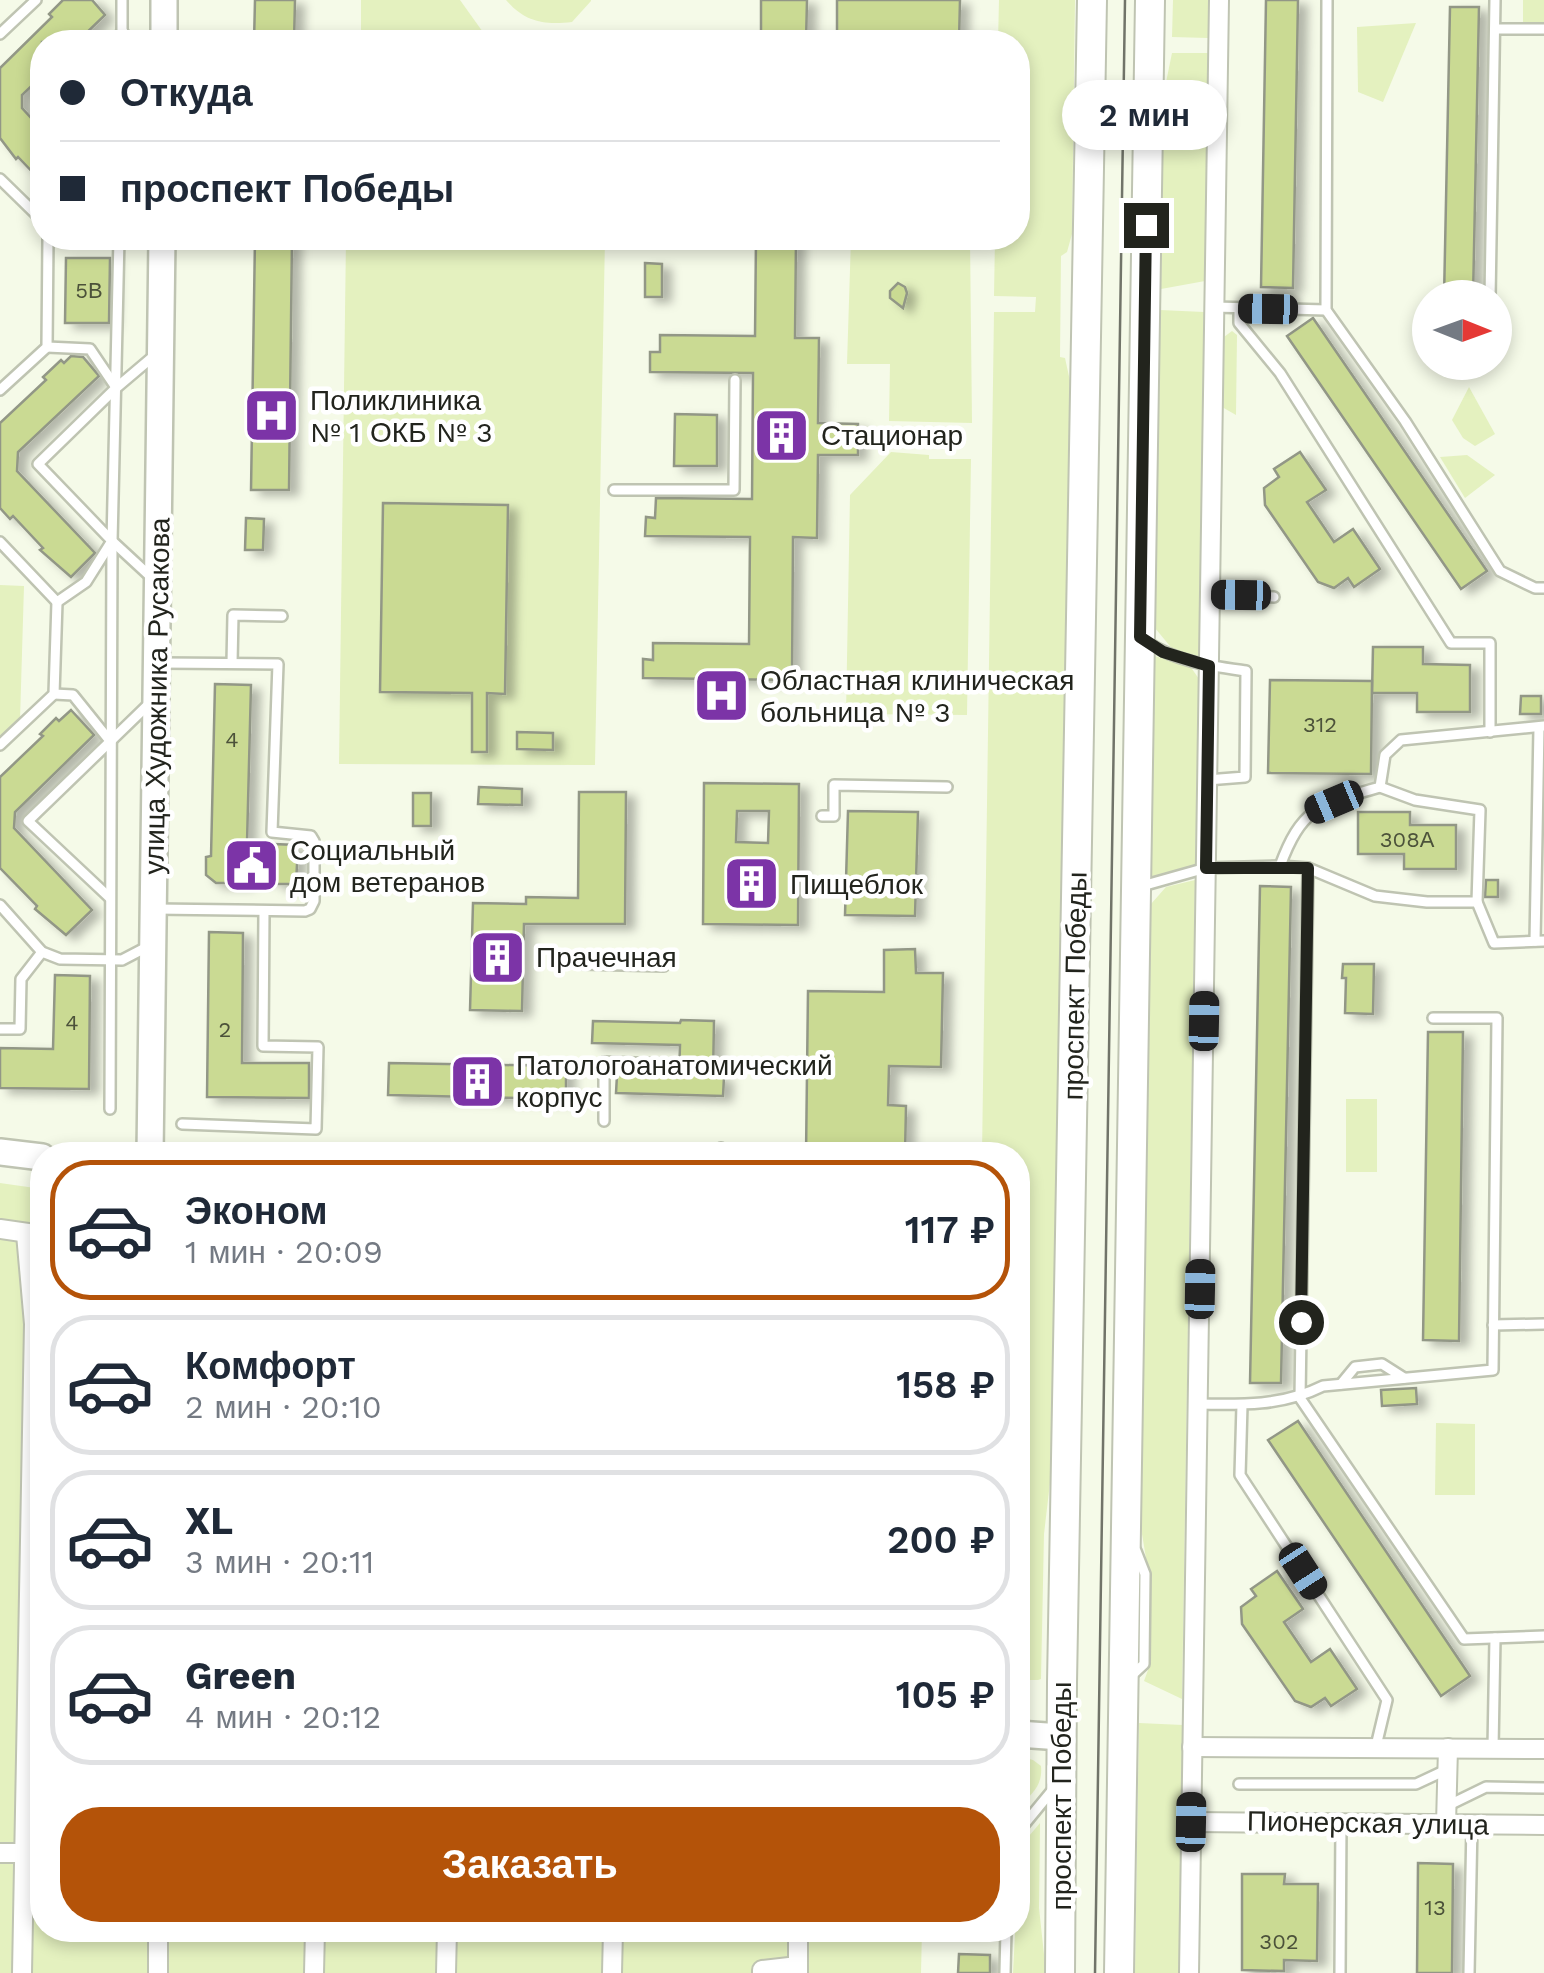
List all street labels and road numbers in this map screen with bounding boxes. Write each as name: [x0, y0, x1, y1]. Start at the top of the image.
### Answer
street label: улица Художника Русакова: [137, 517, 177, 875]
street label: проспект Победы: [1057, 871, 1093, 1101]
street label: проспект Победы: [1045, 1682, 1078, 1910]
street label: Пионерская улица: [1247, 1804, 1490, 1842]

